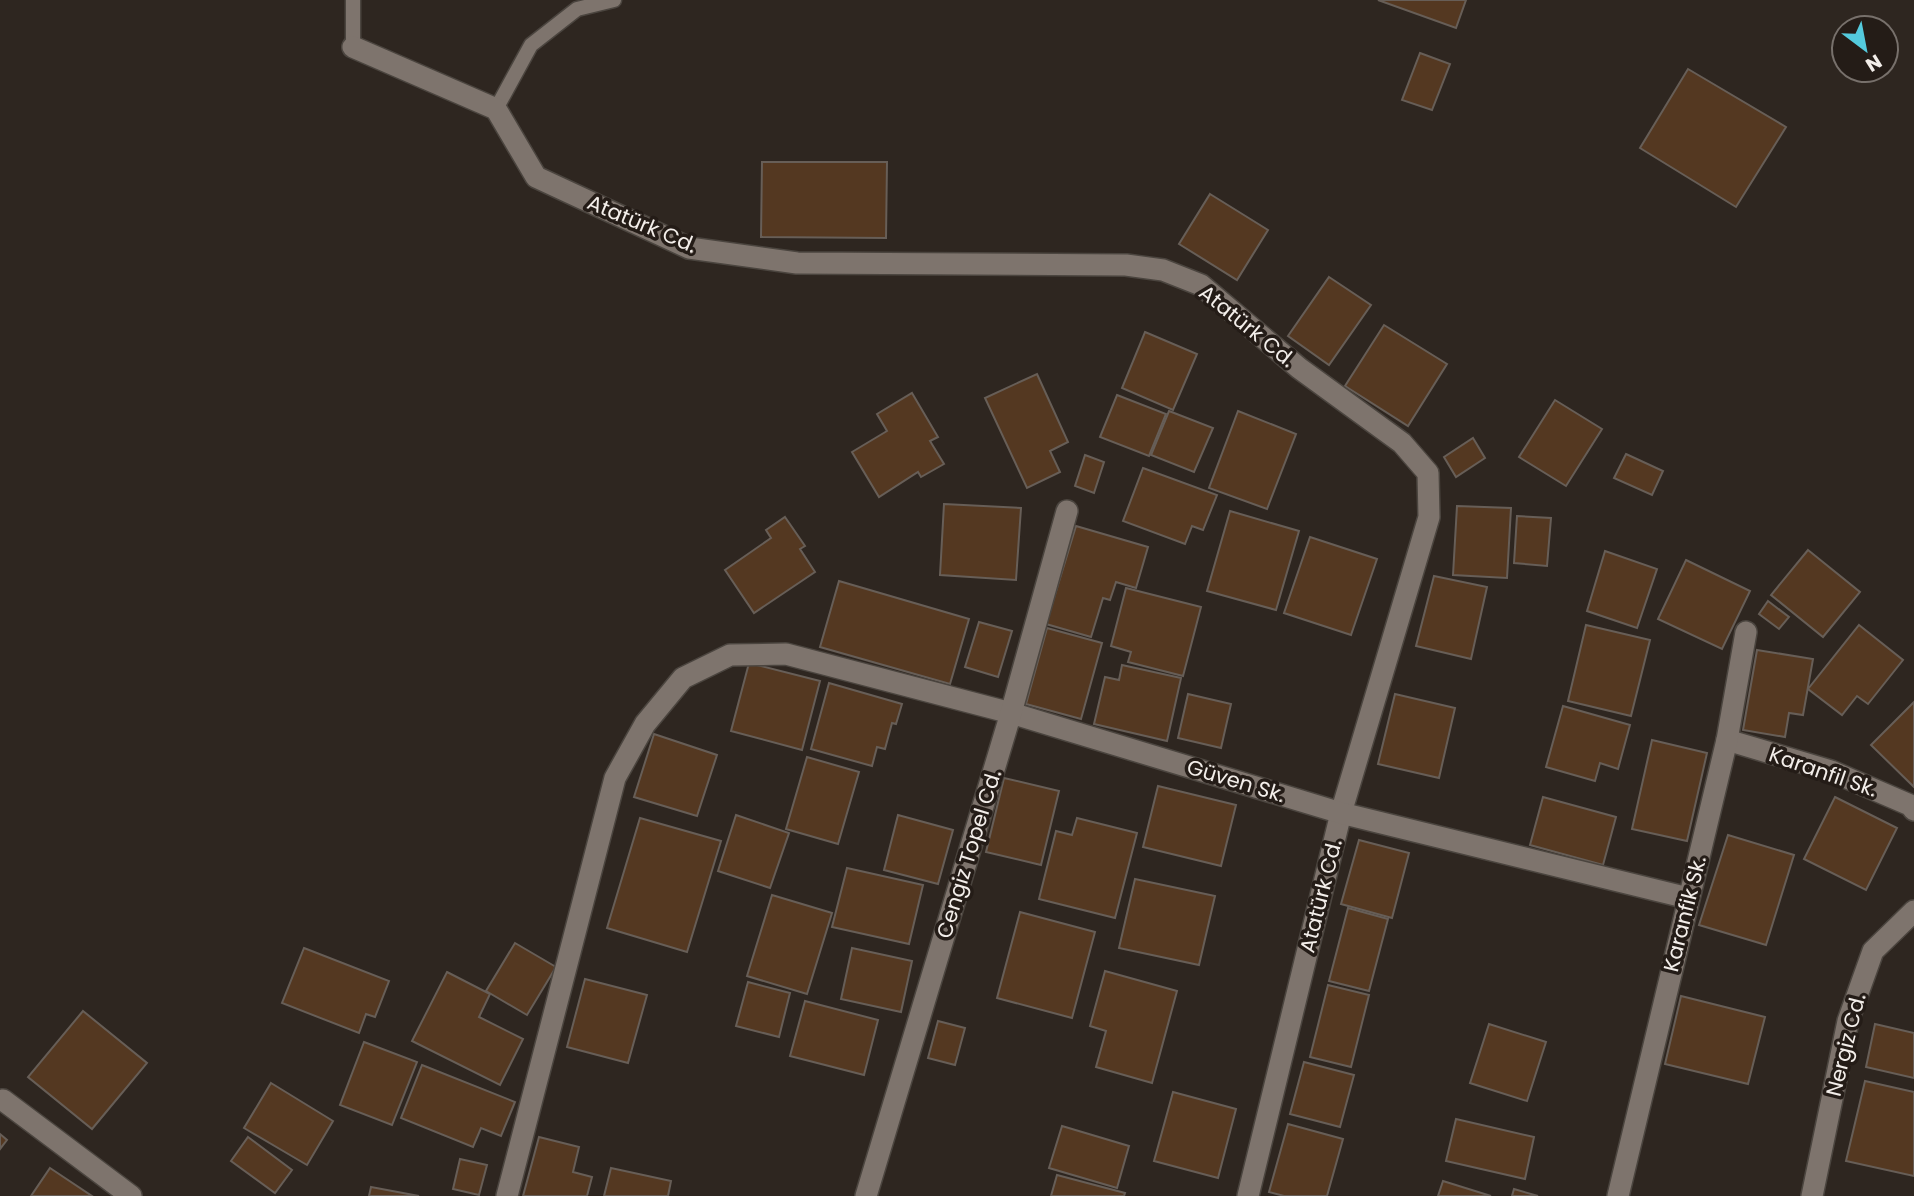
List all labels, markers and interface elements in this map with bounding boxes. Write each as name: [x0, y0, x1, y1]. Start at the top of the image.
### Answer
north arrow: [1830, 14, 1900, 84]
text: N: [1861, 48, 1887, 78]
street label: Atatürk Cd.: [583, 187, 701, 260]
street label: Atatürk Cd.: [1193, 278, 1302, 373]
street label: Karanfil Sk.: [1765, 739, 1881, 804]
street label: Güven Sk.: [1184, 752, 1289, 809]
street label: Cengiz Topel Cd.: [929, 766, 1008, 942]
street label: Atatürk Cd.: [1292, 836, 1349, 956]
street label: Karanfik Sk.: [1656, 853, 1713, 975]
street label: Nergiz Cd.: [1819, 990, 1872, 1099]

